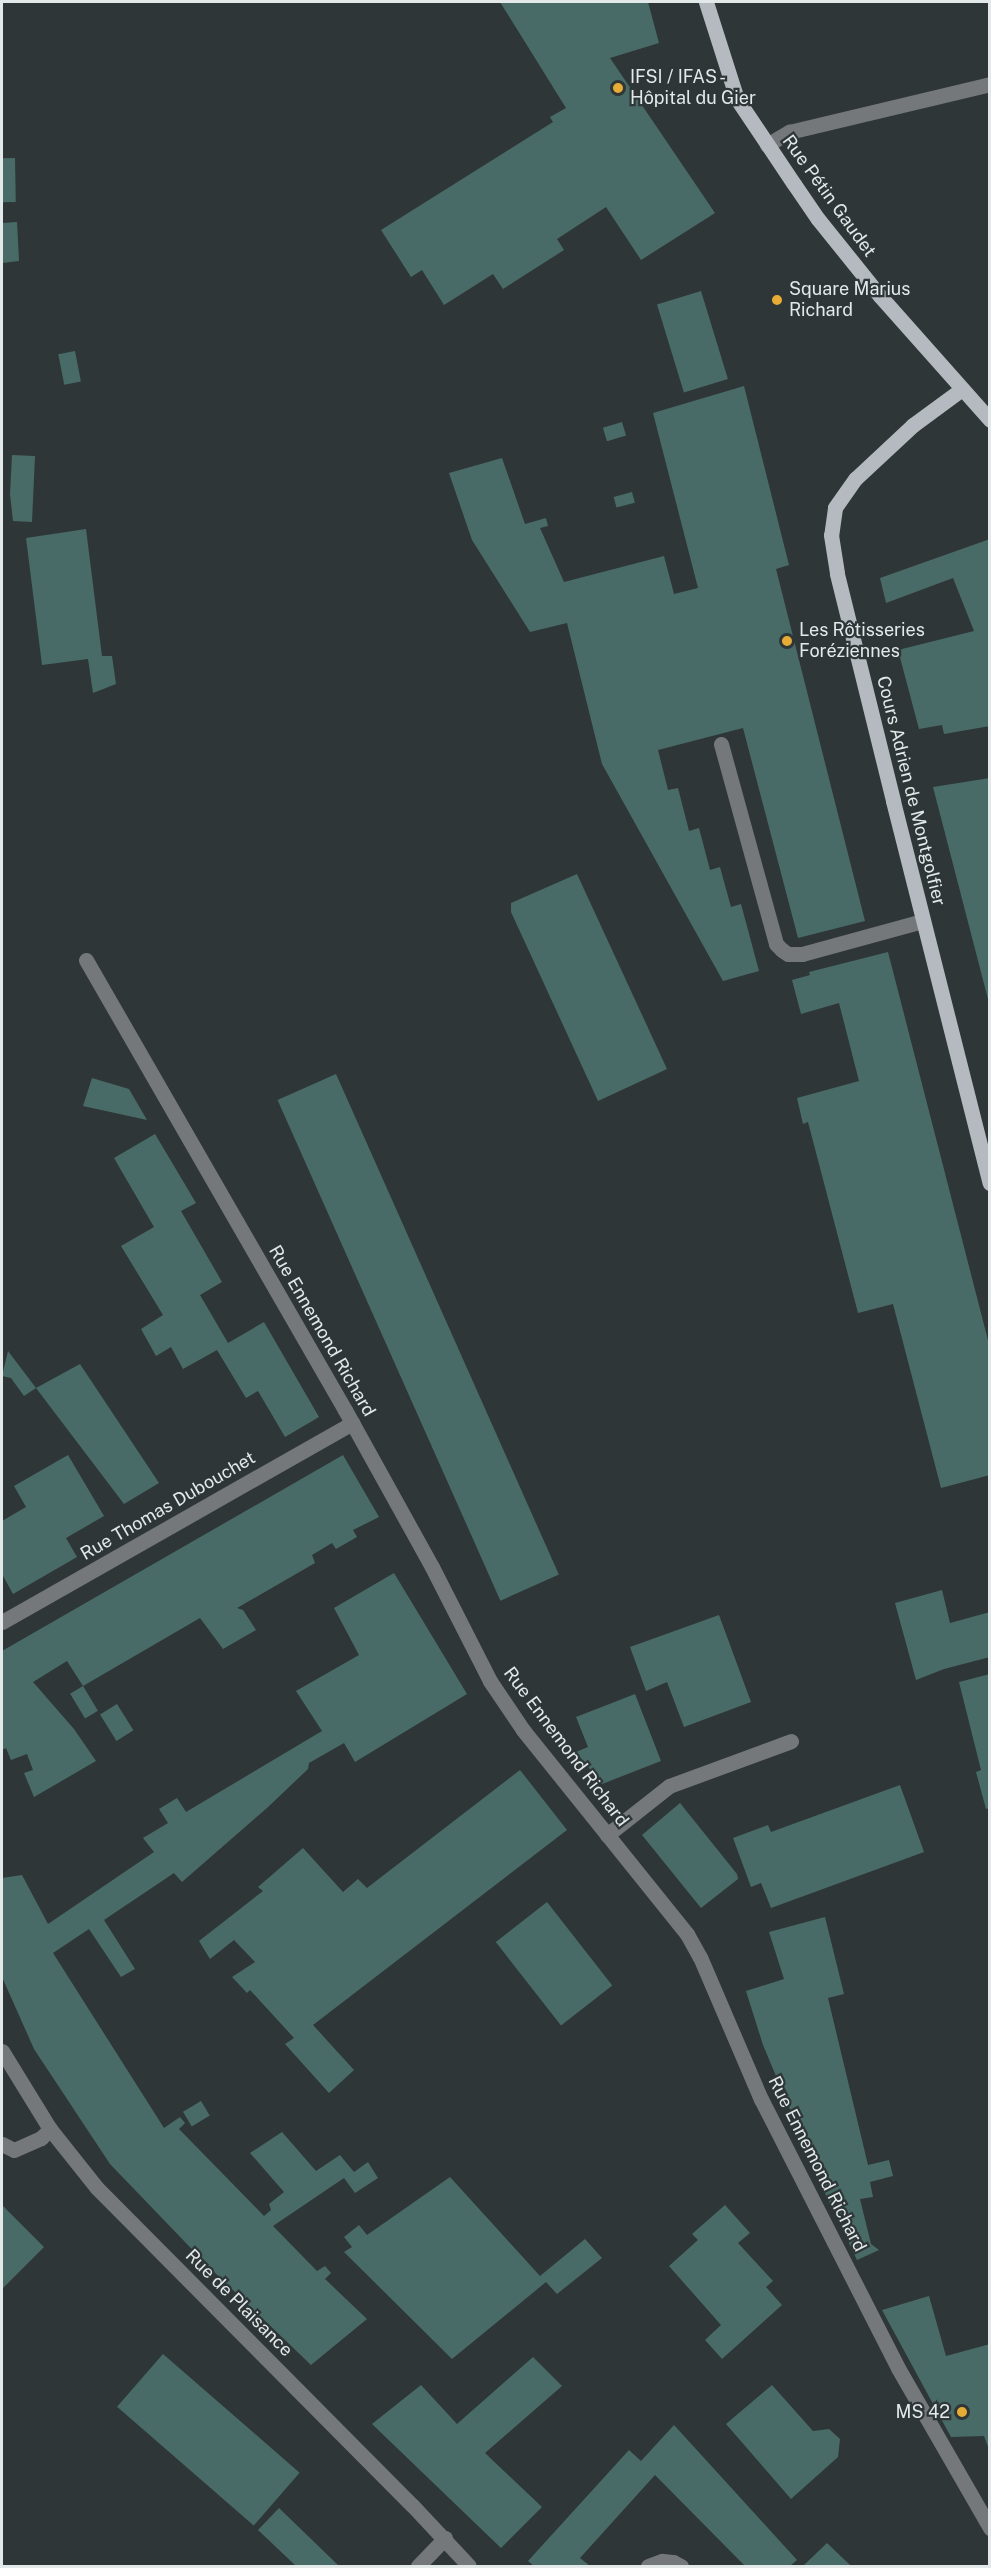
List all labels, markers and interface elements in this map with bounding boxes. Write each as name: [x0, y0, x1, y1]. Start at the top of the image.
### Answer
place label: IFSI / IFAS - Hôpital du Gier: [630, 67, 756, 110]
marker: IFSI / IFAS - Hôpital du Gier: [611, 81, 625, 95]
street label: Rue Pétin Gaudet: [777, 131, 881, 261]
place label: Square Marius Richard: [789, 279, 911, 322]
marker: Square Marius Richard: [770, 293, 784, 307]
place label: Les Rôtisseries Foréziennes: [799, 620, 925, 662]
marker: Les Rôtisseries Foréziennes: [780, 634, 794, 648]
street label: Cours Adrien de Montgolfier: [872, 674, 950, 908]
street label: Rue Ennemond Richard: [264, 1241, 380, 1421]
street label: Rue Thomas Dubouchet: [77, 1447, 259, 1565]
street label: Rue Ennemond Richard: [499, 1663, 633, 1831]
street label: Rue Ennemond Richard: [763, 2073, 871, 2255]
street label: Rue de Plaisance: [181, 2245, 297, 2361]
place label: MS 42: [896, 2401, 950, 2423]
marker: MS 42: [955, 2405, 969, 2419]

